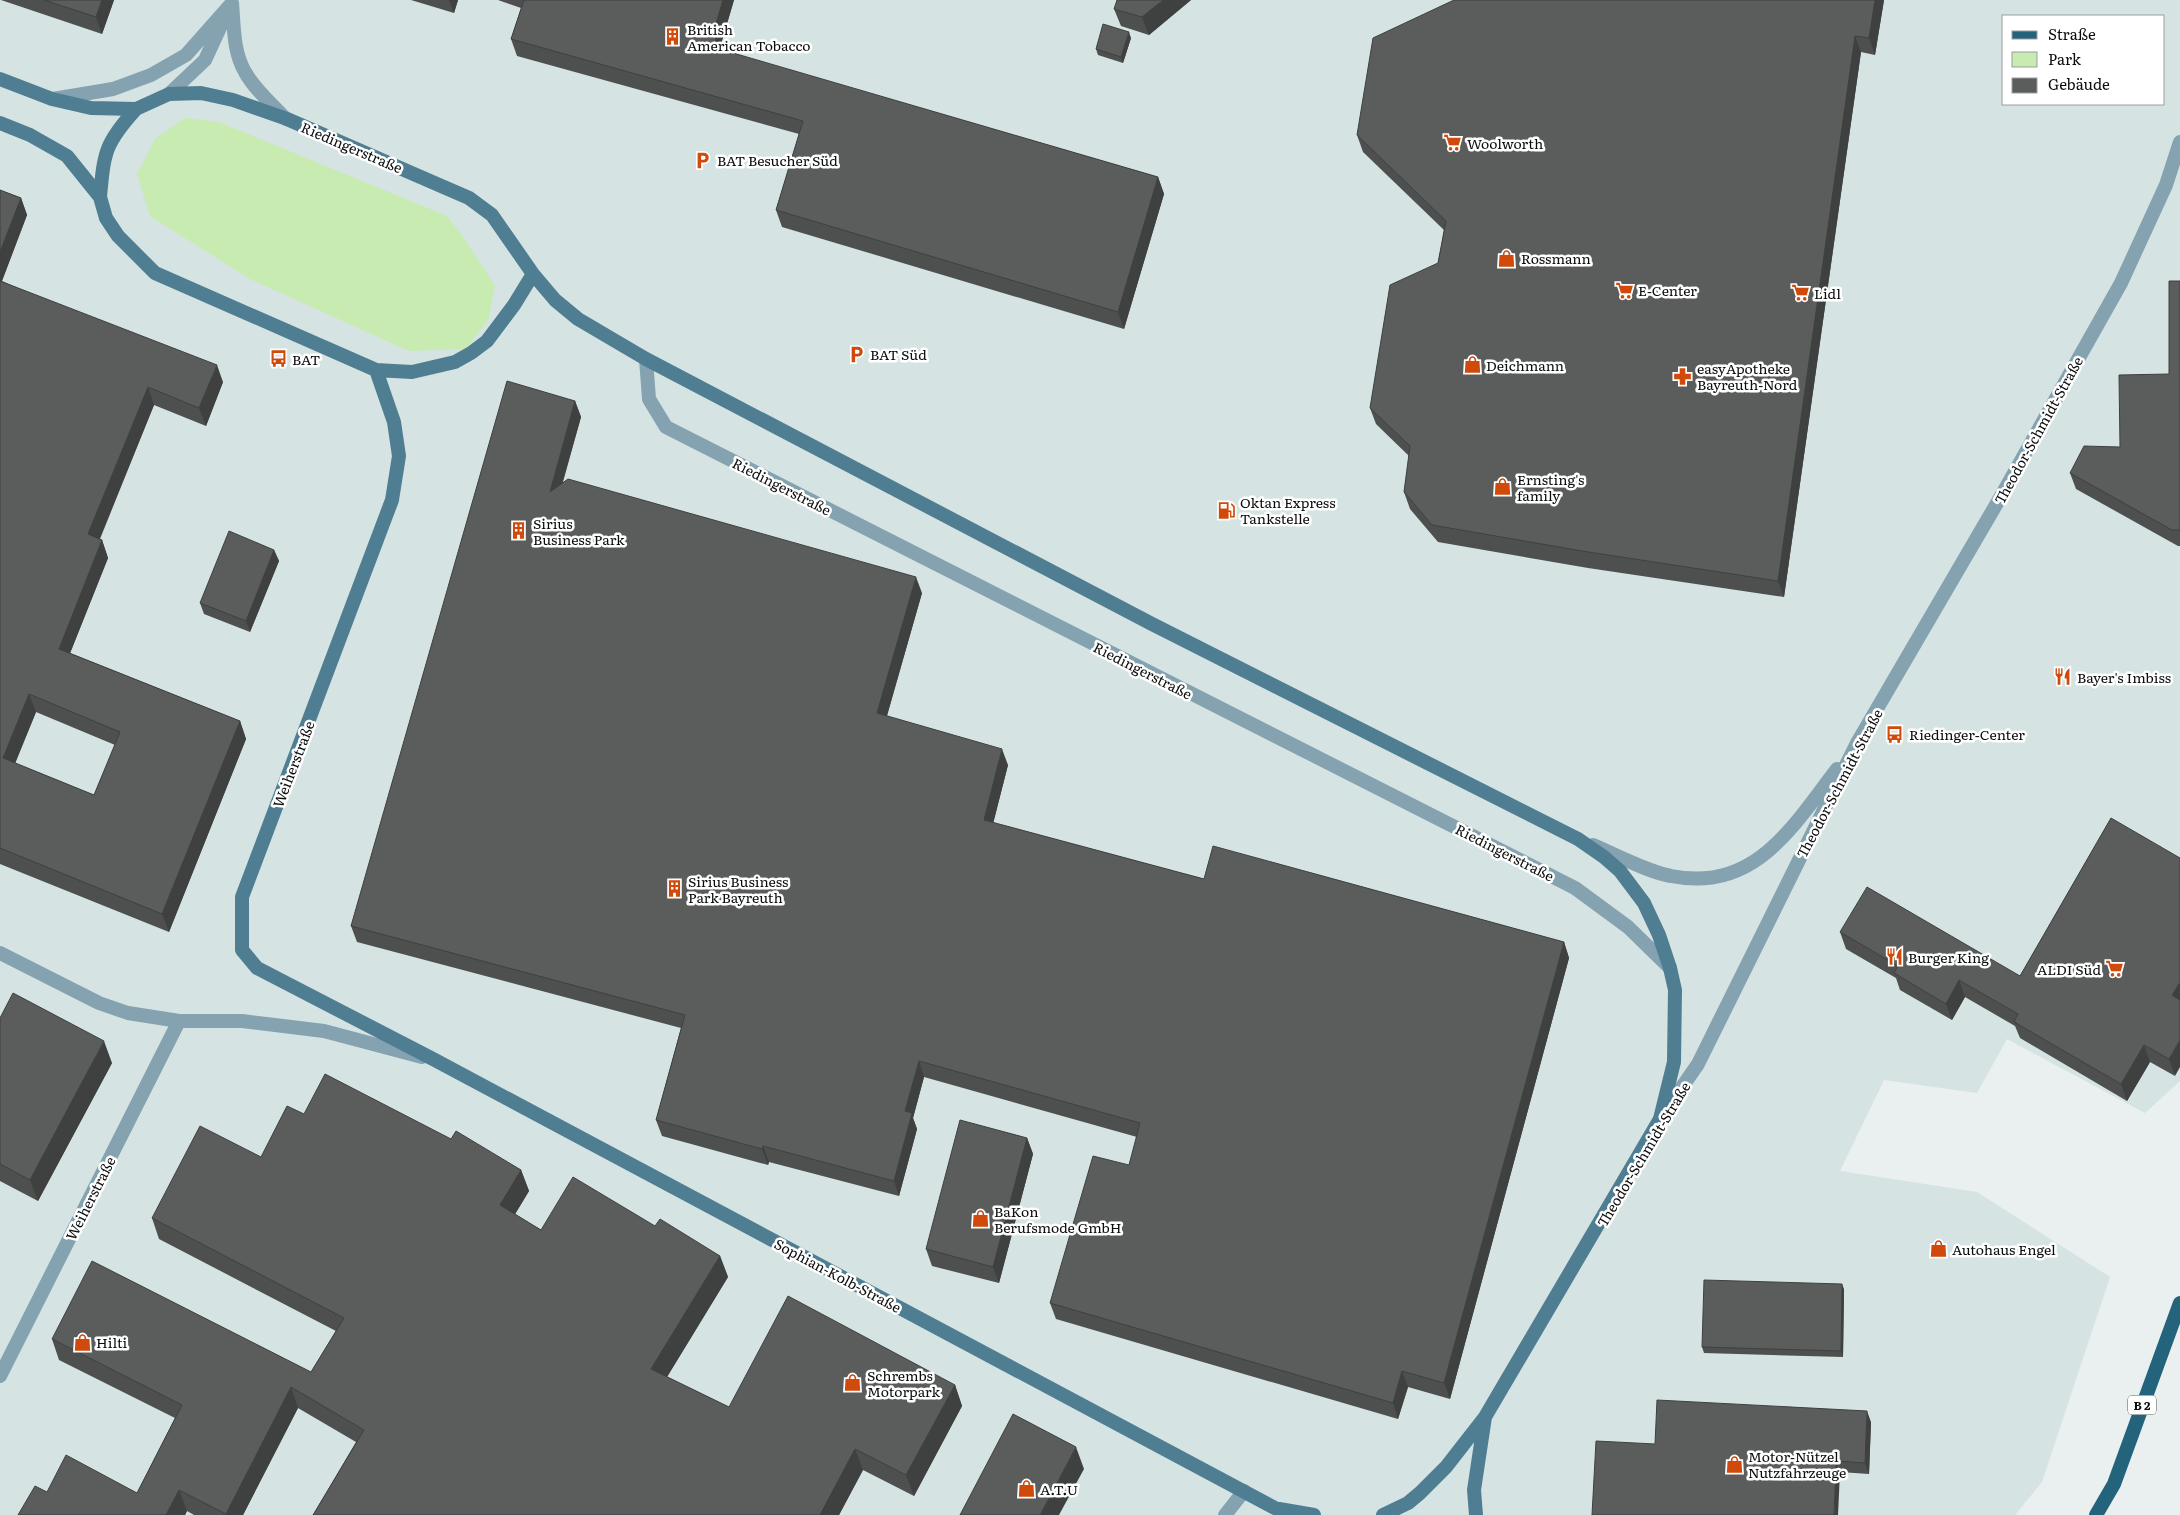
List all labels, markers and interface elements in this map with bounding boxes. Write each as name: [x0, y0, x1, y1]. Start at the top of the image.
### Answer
legend: [2002, 15, 2165, 105]
place label: British American Tobacco: [687, 19, 811, 55]
text: Straße: [2048, 22, 2096, 45]
building icon: British American Tobacco: [663, 27, 683, 47]
text: Park: [2048, 47, 2082, 70]
text: Gebäude: [2048, 72, 2110, 95]
street label: Riedingerstraße: [298, 117, 406, 177]
supermarket icon: Woolworth: [1443, 133, 1463, 153]
place label: Woolworth: [1467, 133, 1543, 153]
parking icon: BAT Besucher Süd: [693, 150, 713, 170]
place label: BAT Besucher Süd: [717, 150, 838, 170]
shop icon: Rossmann: [1497, 248, 1517, 268]
place label: Rossmann: [1521, 248, 1591, 268]
supermarket icon: E-Center: [1614, 280, 1634, 300]
place label: E-Center: [1638, 280, 1697, 300]
supermarket icon: Lidl: [1790, 283, 1810, 303]
place label: Lidl: [1814, 283, 1841, 303]
parking icon: BAT Süd: [846, 344, 866, 364]
place label: BAT Süd: [870, 344, 927, 364]
bus stop icon: BAT: [268, 349, 288, 369]
place label: BAT: [292, 349, 320, 369]
street label: Theodor-Schmidt-Straße: [1989, 353, 2087, 507]
shop icon: Deichmann: [1462, 355, 1482, 375]
place label: Deichmann: [1486, 355, 1564, 375]
place label: easyApotheke Bayreuth-Nord: [1697, 358, 1798, 394]
pharmacy icon: easyApotheke Bayreuth-Nord: [1673, 366, 1693, 386]
street label: Riedingerstraße: [729, 452, 835, 520]
place label: Ernsting's family: [1517, 469, 1584, 505]
shop icon: Ernsting's family: [1493, 477, 1513, 497]
place label: Oktan Express Tankstelle: [1240, 492, 1336, 528]
fuel station icon: Oktan Express Tankstelle: [1216, 500, 1236, 520]
place label: Sirius Business Park: [533, 513, 625, 549]
building icon: Sirius Business Park: [509, 521, 529, 541]
street label: Riedingerstraße: [1090, 636, 1196, 704]
restaurant icon: Bayer's Imbiss: [2053, 667, 2073, 687]
place label: Bayer's Imbiss: [2077, 667, 2171, 687]
street label: Theodor-Schmidt-Straße: [1791, 705, 1887, 861]
street label: Weiherstraße: [267, 718, 319, 810]
bus stop icon: Riedinger-Center: [1885, 724, 1905, 744]
place label: Riedinger-Center: [1909, 724, 2025, 744]
street label: Riedingerstraße: [1452, 818, 1558, 886]
place label: Sirius Business Park Bayreuth: [688, 871, 788, 907]
building icon: Sirius Business Park Bayreuth: [664, 879, 684, 899]
restaurant icon: Burger King: [1884, 947, 1904, 967]
place label: Burger King: [1908, 947, 1989, 967]
place label: ALDI Süd: [2037, 959, 2101, 979]
supermarket icon: ALDI Süd: [2105, 959, 2125, 979]
street label: Theodor-Schmidt-Straße: [1592, 1078, 1694, 1230]
street label: Weiherstraße: [60, 1153, 120, 1243]
place label: BaKon Berufsmode GmbH: [994, 1201, 1122, 1237]
shop icon: BaKon Berufsmode GmbH: [970, 1209, 990, 1229]
street label: Sophian-Kolb-Straße: [771, 1233, 905, 1317]
shop icon: Autohaus Engel: [1928, 1239, 1948, 1259]
place label: Autohaus Engel: [1952, 1239, 2056, 1259]
shop icon: Hilti: [72, 1332, 92, 1352]
place label: Hilti: [96, 1332, 128, 1352]
place label: Schrembs Motorpark: [867, 1365, 940, 1401]
shop icon: Schrembs Motorpark: [843, 1373, 863, 1393]
road number: B 2: [2128, 1396, 2156, 1414]
place label: Motor-Nützel Nutzfahrzeuge: [1748, 1446, 1846, 1482]
shop icon: Motor-Nützel Nutzfahrzeuge: [1724, 1454, 1744, 1474]
shop icon: A.T.U: [1016, 1479, 1036, 1499]
place label: A.T.U: [1040, 1479, 1078, 1499]

